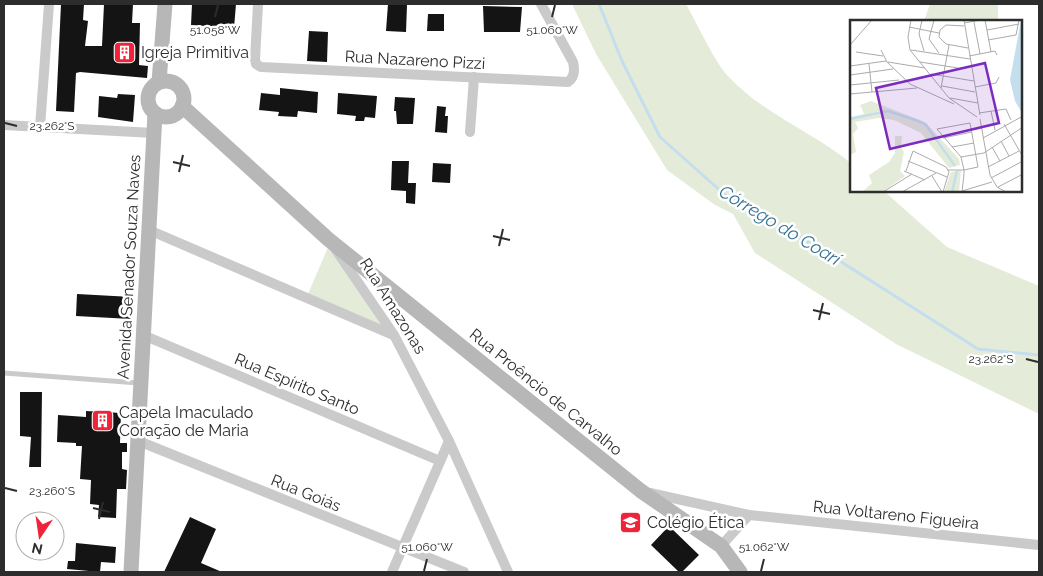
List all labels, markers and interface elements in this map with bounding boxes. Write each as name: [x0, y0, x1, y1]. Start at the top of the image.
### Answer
inset map: [850, 20, 1023, 192]
text: 51.058°W: [190, 23, 241, 37]
text: 51.060°W: [526, 23, 578, 37]
building icon: Igreja Primitiva: [113, 40, 137, 64]
place label: Igreja Primitiva: [141, 43, 249, 62]
street label: Rua Nazareno Pizzi: [344, 47, 486, 73]
text: 23.262°S: [30, 119, 75, 133]
street label: Avenida Senador Souza Naves: [114, 154, 144, 380]
water label: Córrego do Coarí: [716, 181, 846, 271]
street label: Rua Amazonas: [356, 255, 430, 358]
street label: Rua Proêncio de Carvalho: [466, 325, 626, 459]
street label: Rua Espírito Santo: [232, 349, 362, 419]
text: 23.262°S: [969, 352, 1014, 366]
place label: Capela Imaculado Coração de Maria: [119, 403, 253, 440]
building icon: Capela Imaculado Coração de Maria: [91, 409, 115, 433]
street label: Rua Goiás: [268, 470, 344, 516]
text: 23.260°S: [29, 484, 75, 498]
street label: Rua Voltareno Figueira: [812, 497, 980, 533]
school or university icon: Colégio Ética: [619, 510, 643, 534]
north arrow: [15, 511, 65, 561]
place label: Colégio Ética: [647, 512, 744, 532]
text: N: [30, 540, 44, 558]
text: 51.060°W: [401, 540, 453, 554]
text: 51.062°W: [739, 540, 790, 554]

